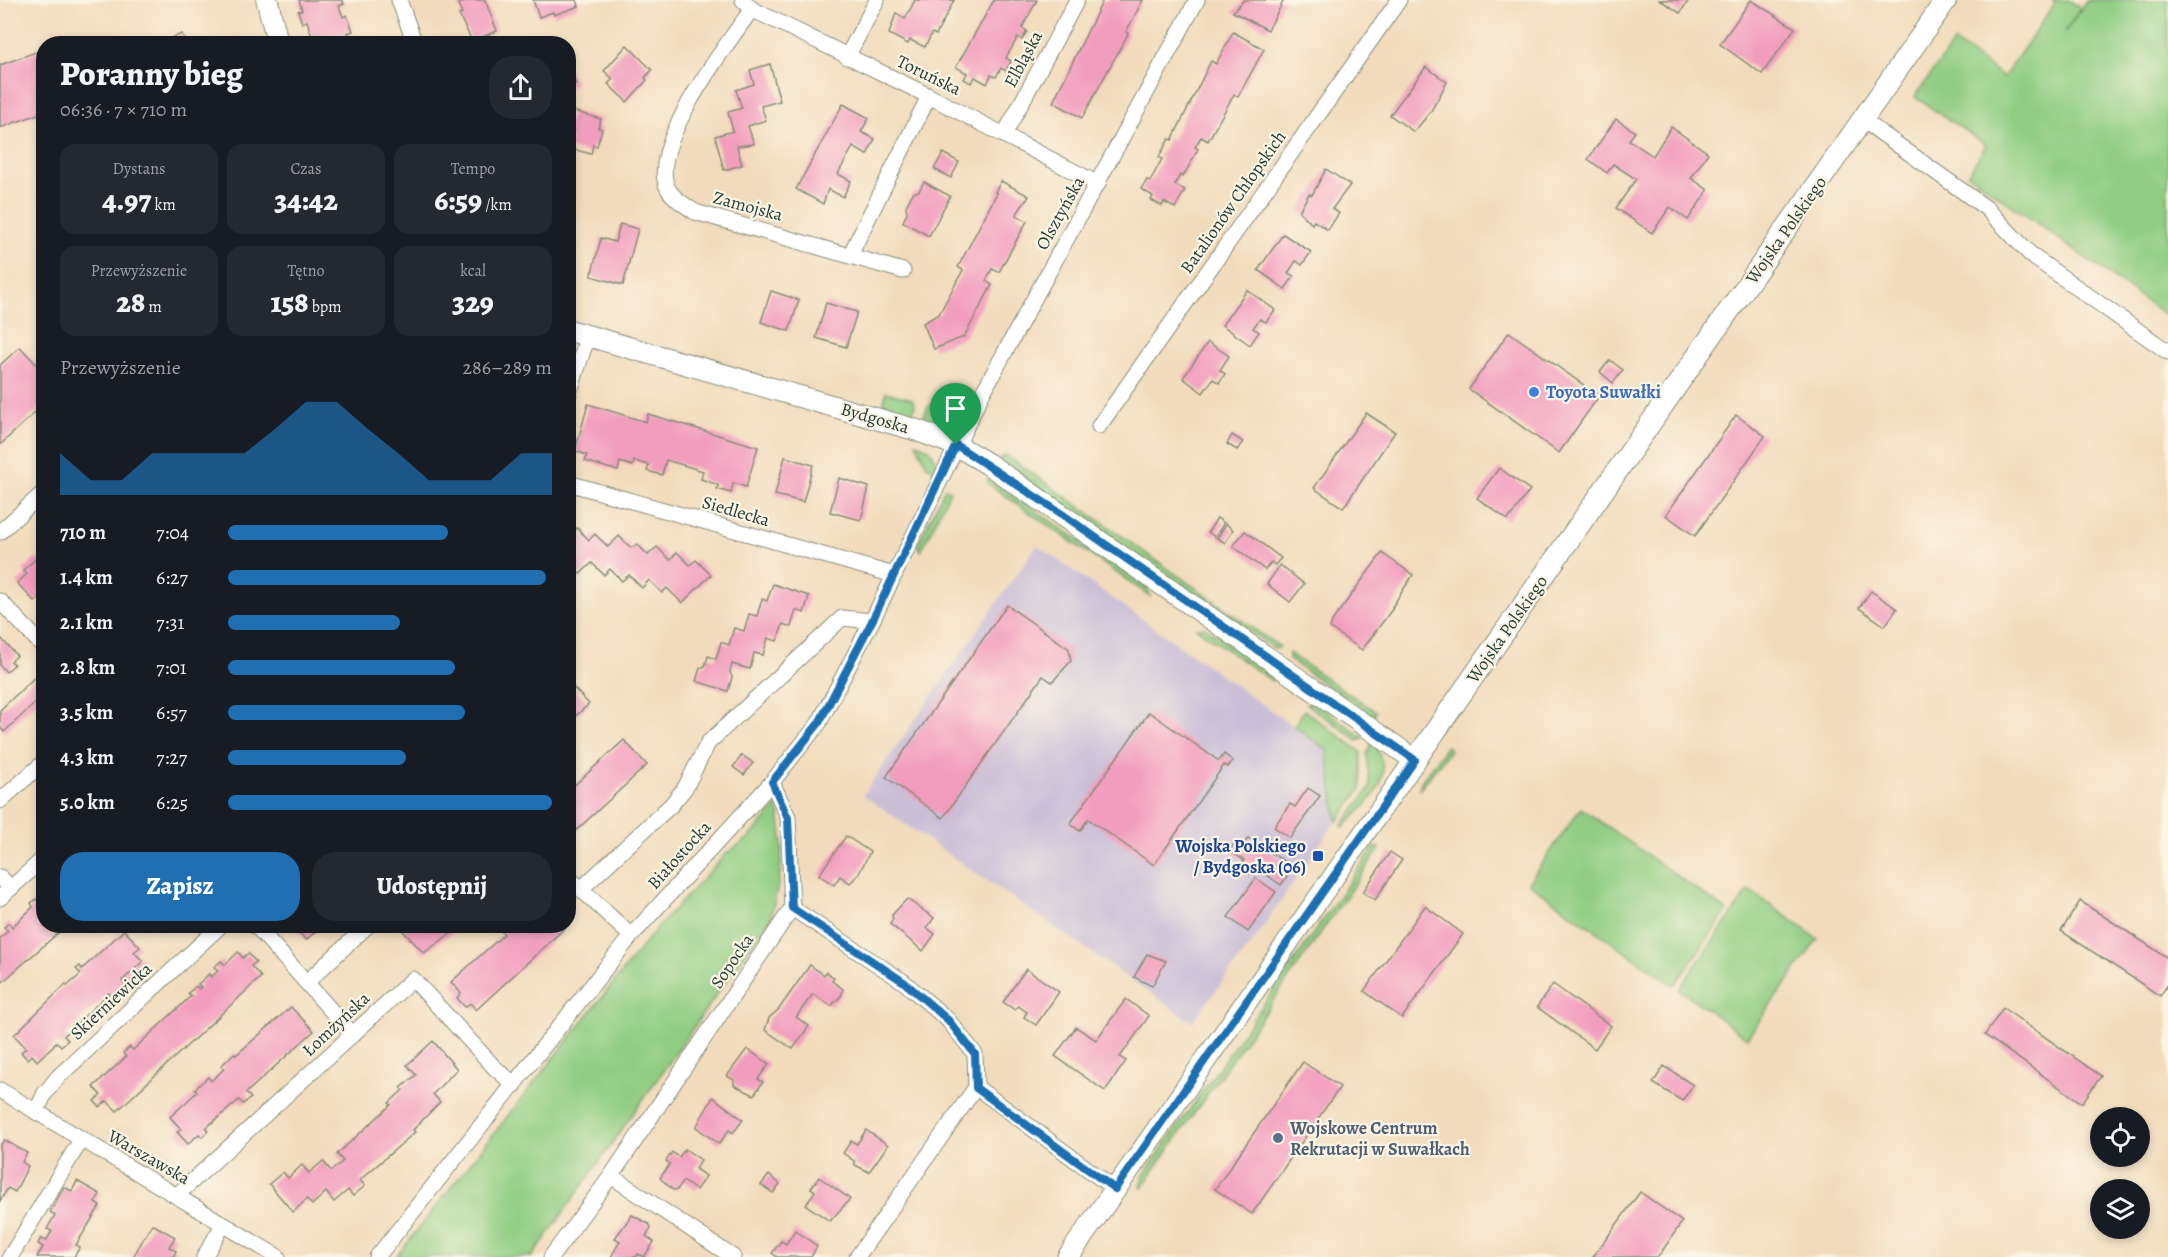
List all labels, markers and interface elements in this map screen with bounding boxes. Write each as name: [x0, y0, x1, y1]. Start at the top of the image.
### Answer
street label: Elbląska: [998, 26, 1048, 92]
street label: Toruńska: [893, 49, 966, 101]
text: Poranny bieg: [60, 51, 243, 96]
button: share: [489, 56, 552, 119]
text: 06:36 · 7 × 710 m: [60, 96, 187, 123]
street label: Batalionów Chłopskich: [1175, 125, 1292, 278]
text: Dystans: [113, 158, 165, 180]
text: Czas: [291, 158, 321, 180]
text: Tempo: [451, 158, 495, 180]
street label: Olsztyńska: [1030, 171, 1090, 254]
street label: Wojska Polskiego: [1739, 171, 1832, 289]
text: 4.97: [102, 180, 151, 220]
text: 34:42: [274, 180, 338, 220]
text: 6:59: [434, 180, 482, 220]
street label: Zamojska: [710, 185, 786, 227]
text: km: [151, 194, 176, 216]
text: /km: [482, 194, 512, 216]
text: Przewyższenie: [91, 260, 187, 282]
text: Tętno: [288, 260, 324, 282]
text: kcal: [460, 260, 486, 282]
text: 28: [116, 282, 145, 322]
text: 158: [270, 282, 308, 322]
text: 329: [452, 282, 494, 322]
text: m: [145, 296, 162, 318]
text: bpm: [308, 296, 342, 318]
text: Przewyższenie: [60, 354, 181, 381]
text: 286–289 m: [463, 354, 552, 381]
place label: Toyota Suwałki: [1546, 380, 1661, 404]
pin: [930, 383, 981, 445]
marker: Toyota Suwałki: [1527, 385, 1541, 399]
icon: arrive: [939, 392, 972, 425]
street label: Bydgoska: [838, 397, 913, 439]
street label: Siedlecka: [699, 490, 773, 532]
text: 710 m: [60, 519, 106, 546]
text: 7:04: [156, 519, 189, 546]
text: 1.4 km: [60, 564, 113, 591]
text: 6:27: [156, 564, 188, 591]
street label: Wojska Polskiego: [1460, 570, 1553, 688]
text: 2.1 km: [60, 609, 113, 636]
text: 7:31: [156, 609, 184, 636]
text: 2.8 km: [60, 654, 115, 681]
text: 7:01: [156, 654, 187, 681]
text: 3.5 km: [60, 699, 113, 726]
text: 6:57: [156, 699, 187, 726]
text: 4.3 km: [60, 744, 114, 771]
text: 7:27: [156, 744, 187, 771]
text: 5.0 km: [60, 789, 115, 816]
text: 6:25: [156, 789, 188, 816]
street label: Białostocka: [642, 815, 717, 894]
place label: Wojska Polskiego / Bydgoska (06): [1174, 834, 1306, 879]
marker: Wojska Polskiego / Bydgoska (06): [1311, 849, 1325, 863]
button: Zapisz: [60, 852, 300, 921]
button: Udostępnij: [312, 852, 552, 921]
street label: Sopocka: [705, 928, 759, 993]
street label: Skierniewicka: [65, 956, 158, 1045]
street label: Łomżyńska: [297, 986, 376, 1062]
map controls: [2090, 1107, 2150, 1239]
button: locate: [2090, 1107, 2150, 1167]
place label: Wojskowe Centrum Rekrutacji w Suwałkach: [1289, 1116, 1470, 1161]
street label: Warszawska: [103, 1123, 195, 1190]
marker: Wojskowe Centrum Rekrutacji w Suwałkach: [1271, 1131, 1285, 1145]
button: layers: [2090, 1179, 2150, 1239]

